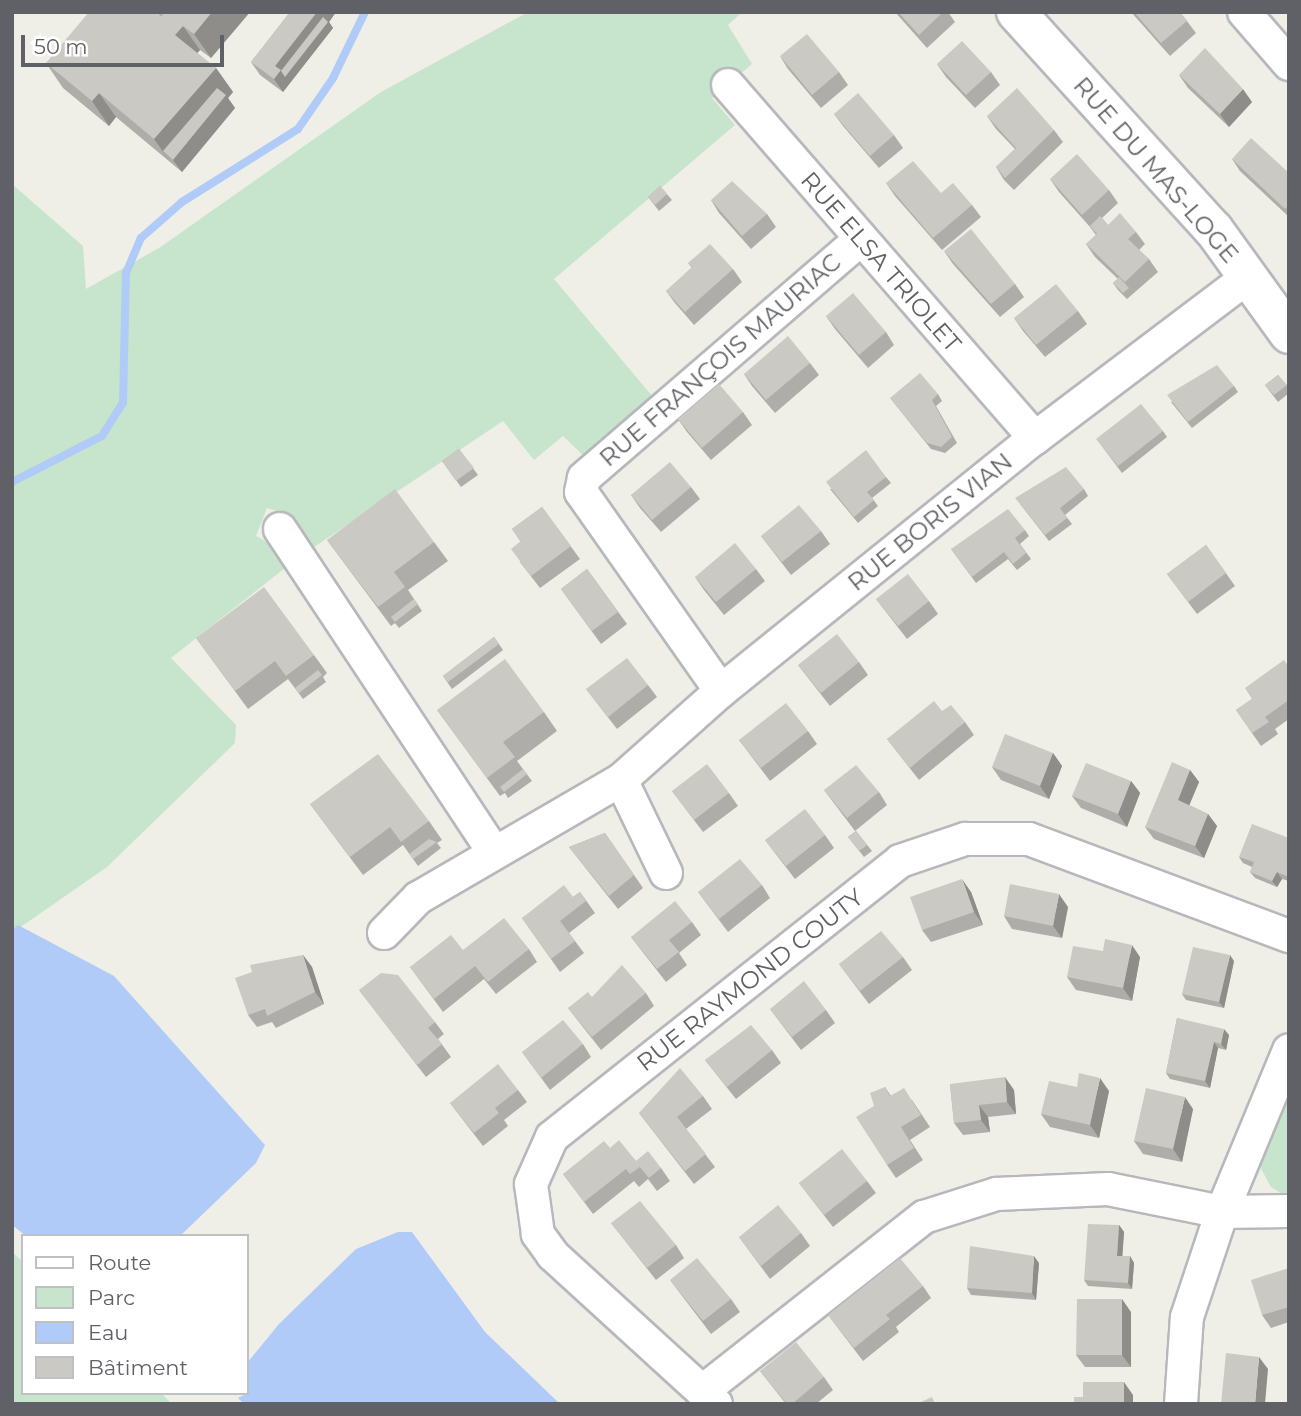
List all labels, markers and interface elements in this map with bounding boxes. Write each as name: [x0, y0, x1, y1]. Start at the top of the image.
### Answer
scale bar: [24, 21, 228, 65]
text: 50 m: [34, 34, 88, 59]
street label: RUE DU MAS-LOGE: [1067, 71, 1245, 269]
street label: RUE ELSA TRIOLET: [795, 166, 967, 358]
street label: RUE FRANÇOIS MAURIAC: [594, 247, 846, 473]
street label: RUE BORIS VIAN: [842, 447, 1018, 597]
street label: RUE RAYMOND COUTY: [631, 883, 869, 1077]
legend: [21, 1234, 248, 1395]
text: Route: [88, 1250, 151, 1275]
text: Parc: [88, 1285, 135, 1310]
text: Eau: [88, 1320, 128, 1345]
text: Bâtiment: [88, 1355, 188, 1380]

